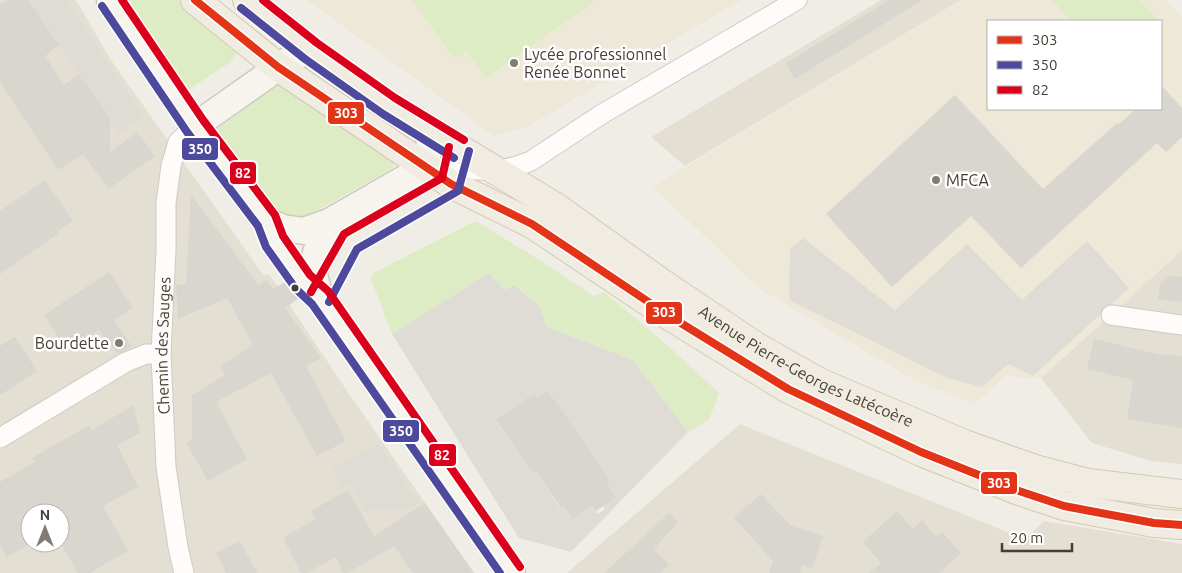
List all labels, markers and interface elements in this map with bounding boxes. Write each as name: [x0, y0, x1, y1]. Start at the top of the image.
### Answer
legend: [987, 20, 1162, 110]
text: 303: [1032, 31, 1057, 48]
place label: Lycée professionnel Renée Bonnet: [524, 45, 666, 81]
text: 350: [1032, 56, 1057, 73]
marker: Lycée professionnel Renée Bonnet: [508, 57, 520, 69]
text: 82: [1032, 81, 1049, 98]
line badge: 303: [327, 101, 365, 125]
text: 303: [334, 105, 358, 121]
line badge: 350: [181, 137, 219, 161]
text: 350: [188, 141, 212, 157]
line badge: 82: [229, 161, 257, 185]
text: 82: [235, 165, 251, 181]
place label: MFCA: [946, 171, 989, 189]
marker: MFCA: [930, 174, 942, 186]
street label: Chemin des Sauges: [152, 276, 174, 415]
unlabelled marker: [290, 283, 300, 293]
line badge: 303: [645, 301, 683, 325]
street label: Avenue Pierre-Georges Latécoère: [696, 302, 916, 430]
text: 303: [652, 304, 676, 320]
place label: Bourdette: [35, 334, 109, 352]
marker: Bourdette: [113, 337, 125, 349]
line badge: 350: [382, 419, 420, 443]
text: 350: [389, 423, 413, 439]
line badge: 82: [428, 443, 457, 467]
text: 82: [434, 447, 450, 463]
line badge: 303: [980, 471, 1018, 495]
text: 303: [987, 475, 1011, 491]
north arrow: [20, 503, 70, 553]
text: N: [40, 507, 50, 523]
scale bar: [1002, 520, 1072, 552]
text: 20 m: [1010, 529, 1043, 546]

